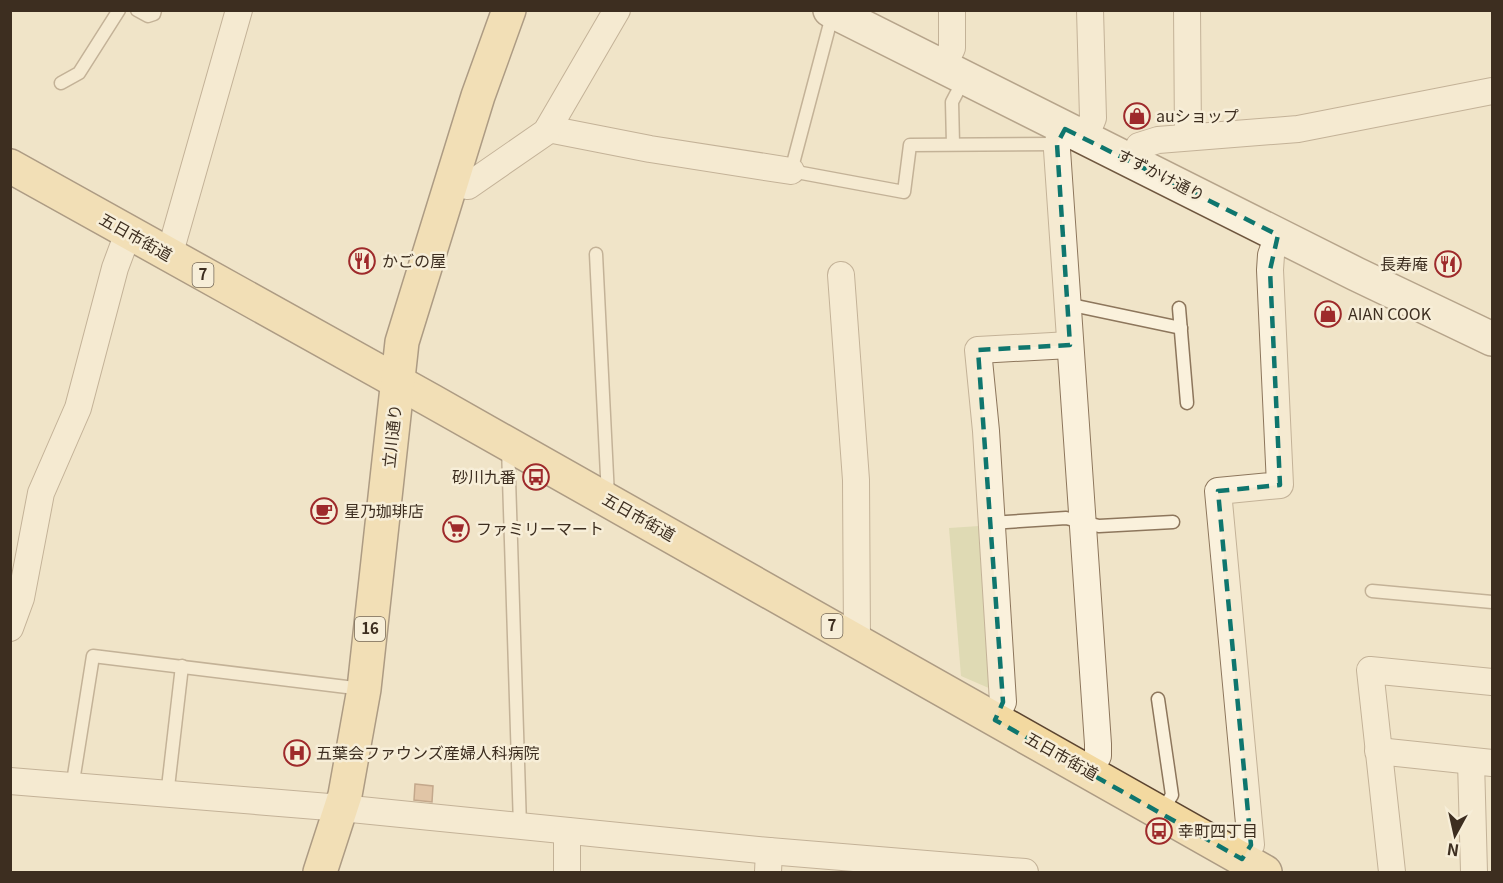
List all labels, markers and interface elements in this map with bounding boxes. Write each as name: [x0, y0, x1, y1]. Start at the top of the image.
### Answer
shop icon: auショップ: [1122, 101, 1152, 131]
place label: auショップ: [1156, 103, 1239, 127]
street label: すずかけ通り: [1113, 142, 1210, 207]
street label: 五日市街道: [96, 206, 177, 266]
restaurant icon: かごの屋: [347, 246, 377, 276]
place label: かごの屋: [382, 248, 446, 272]
restaurant icon: 長寿庵: [1433, 249, 1463, 279]
place label: 長寿庵: [1380, 251, 1428, 275]
road number: 7: [192, 263, 214, 287]
shop icon: AIAN COOK: [1313, 299, 1343, 329]
place label: AIAN COOK: [1348, 301, 1432, 325]
street label: 立川通り: [376, 403, 406, 469]
bus stop icon: 砂川九番: [521, 462, 551, 492]
place label: 砂川九番: [452, 464, 516, 488]
street label: 五日市街道: [599, 486, 680, 546]
cafe icon: 星乃珈琲店: [309, 496, 339, 526]
place label: 星乃珈琲店: [344, 498, 424, 522]
supermarket icon: ファミリーマート: [441, 514, 471, 544]
place label: ファミリーマート: [476, 516, 604, 540]
road number: 7: [822, 614, 842, 638]
road number: 16: [355, 617, 385, 641]
street label: 五日市街道: [1022, 725, 1103, 785]
hospital icon: 五葉会ファウンズ産婦人科病院: [282, 738, 312, 768]
place label: 五葉会ファウンズ産婦人科病院: [316, 740, 540, 764]
north arrow: [1425, 805, 1485, 865]
bus stop icon: 幸町四丁目: [1144, 816, 1174, 846]
place label: 幸町四丁目: [1178, 818, 1258, 842]
text: N: [1445, 838, 1460, 864]

